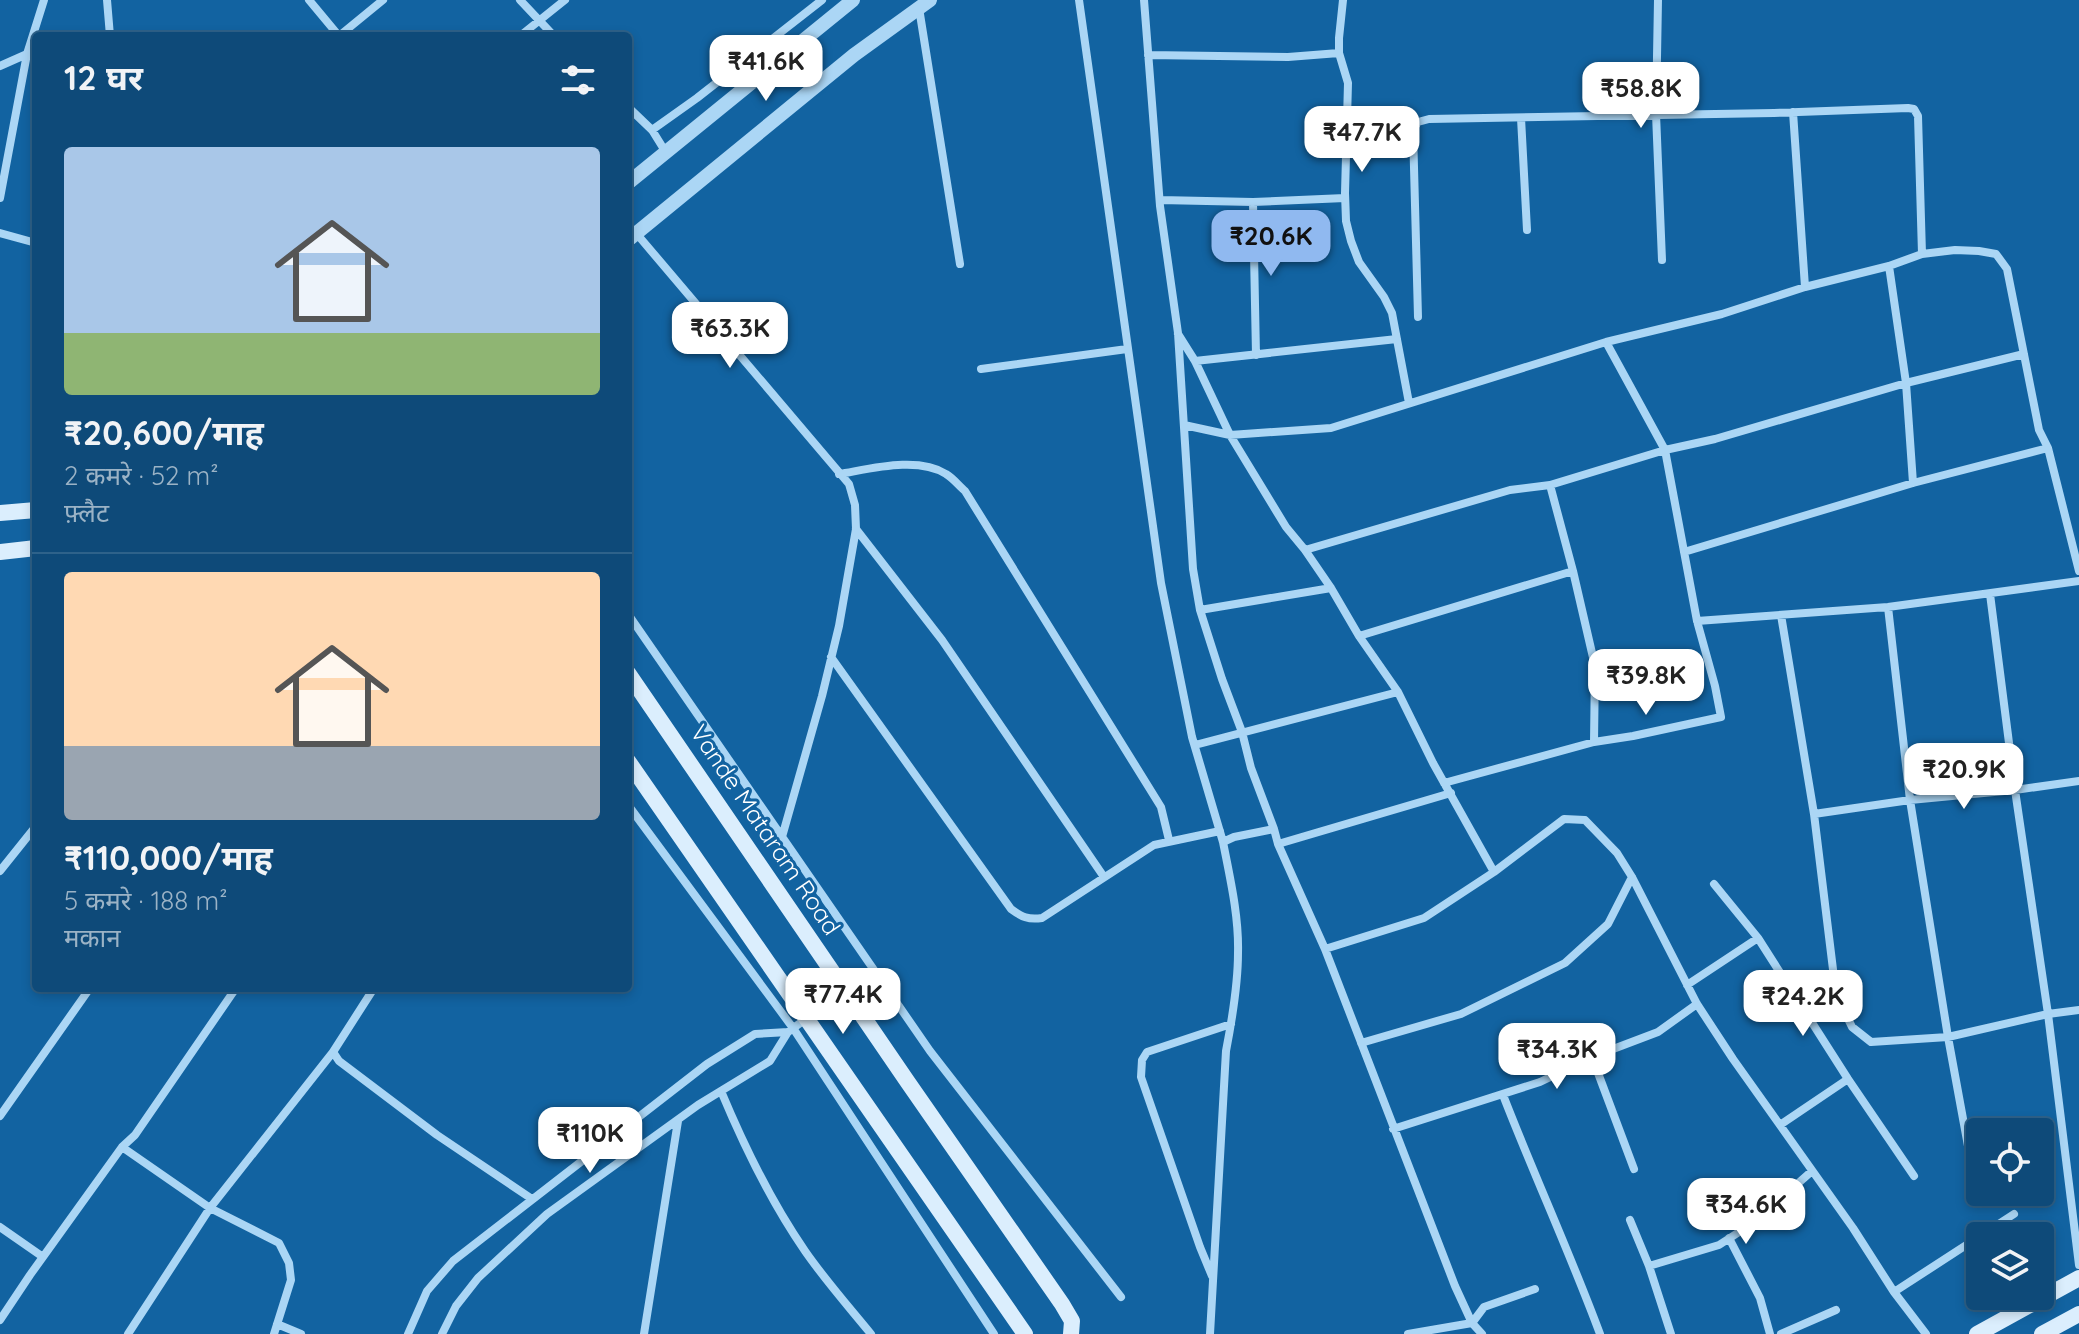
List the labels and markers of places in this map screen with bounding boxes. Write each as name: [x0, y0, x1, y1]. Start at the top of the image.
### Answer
pin: ₹41.6K: [701, 35, 831, 103]
pin: ₹58.8K: [1576, 62, 1706, 130]
pin: ₹47.7K: [1297, 106, 1427, 174]
pin: ₹20.6K: [1206, 210, 1336, 278]
pin: ₹63.3K: [665, 302, 795, 370]
pin: ₹39.8K: [1581, 649, 1711, 717]
pin: ₹20.9K: [1899, 743, 2029, 811]
pin: ₹77.4K: [778, 968, 908, 1036]
pin: ₹24.2K: [1738, 970, 1868, 1038]
pin: ₹34.3K: [1492, 1023, 1622, 1091]
pin: ₹110K: [534, 1107, 646, 1175]
pin: ₹34.6K: [1681, 1178, 1811, 1246]

